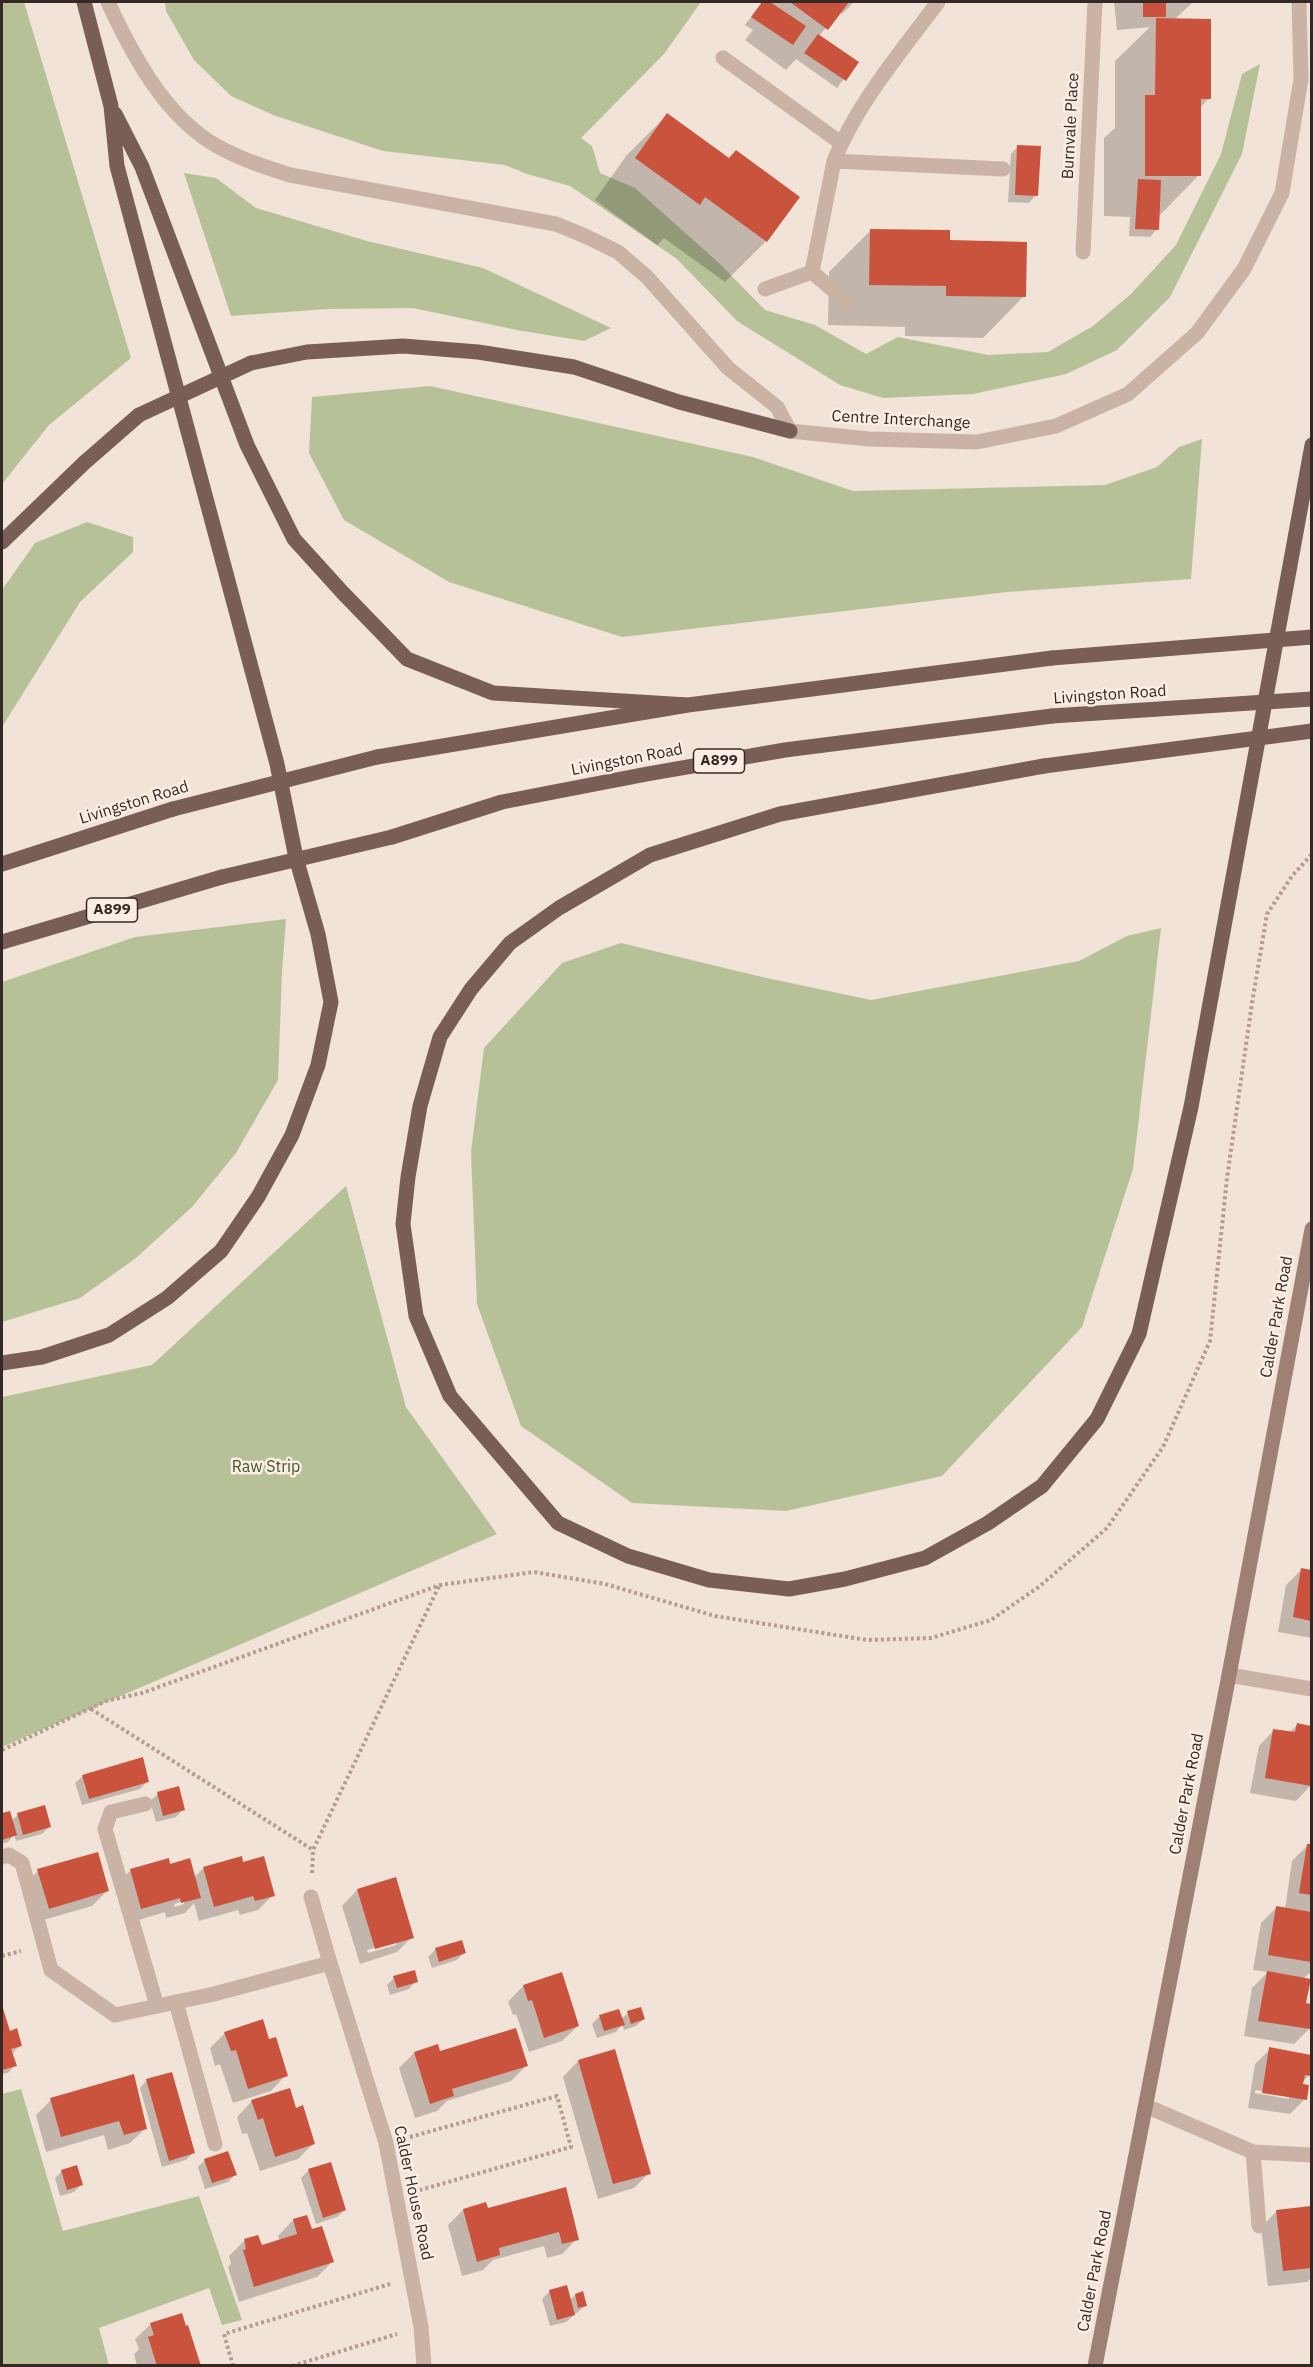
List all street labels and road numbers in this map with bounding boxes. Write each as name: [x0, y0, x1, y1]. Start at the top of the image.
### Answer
street label: Burnvale Place: [1059, 72, 1083, 180]
street label: Centre Interchange: [831, 407, 971, 433]
street label: Livingston Road: [1053, 681, 1167, 709]
street label: Livingston Road: [570, 740, 684, 780]
road number: A899: [694, 749, 744, 773]
street label: Livingston Road: [77, 777, 191, 829]
road number: A899: [86, 898, 138, 922]
street label: Calder Park Road: [1257, 1255, 1297, 1379]
street label: Calder Park Road: [1166, 1732, 1208, 1856]
street label: Calder House Road: [389, 2124, 437, 2262]
street label: Calder Park Road: [1074, 2209, 1116, 2333]

